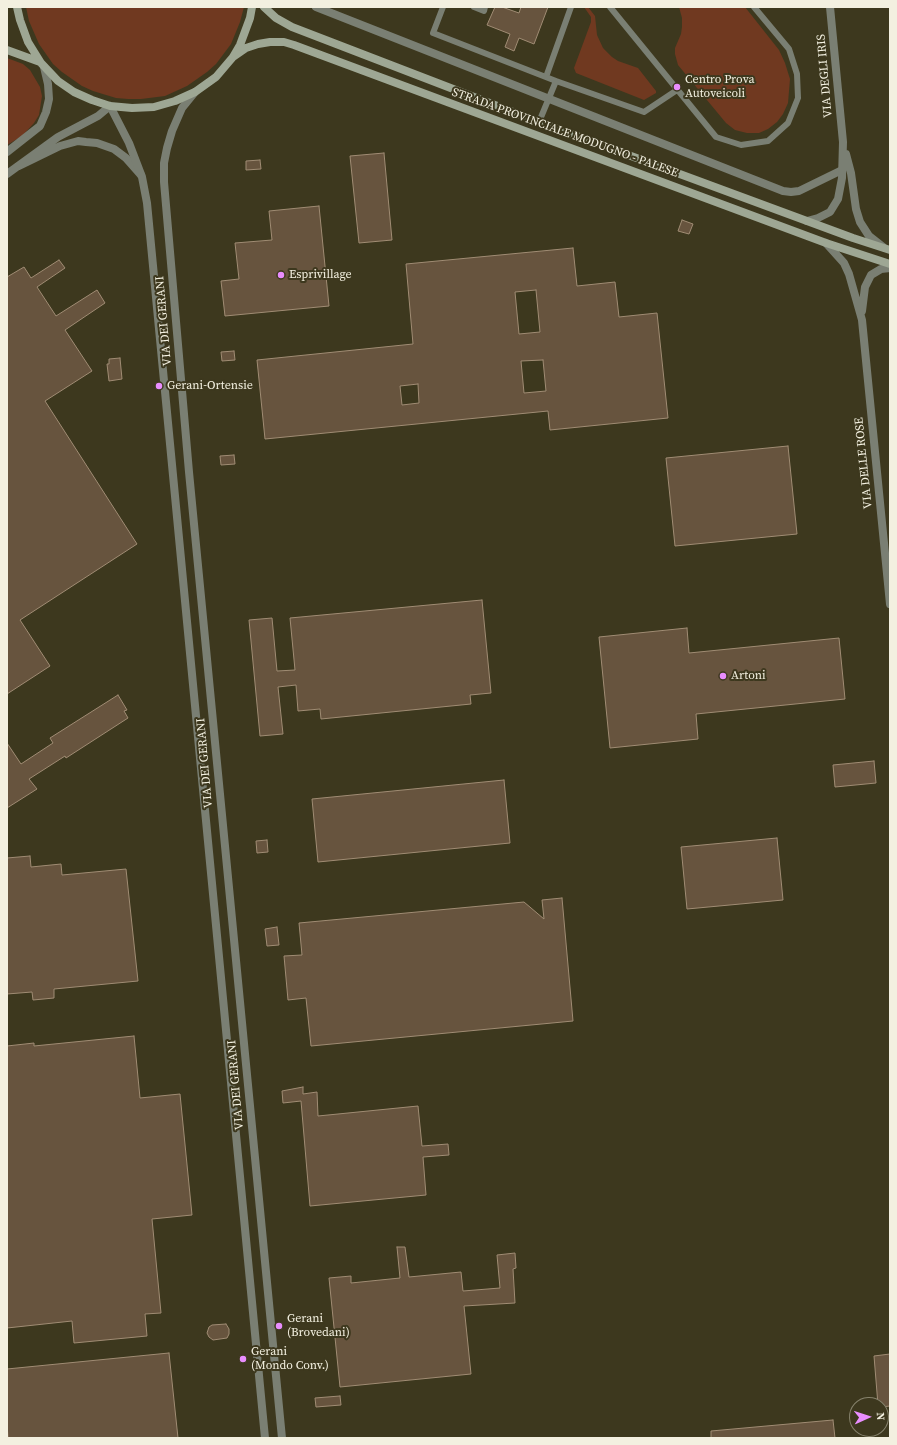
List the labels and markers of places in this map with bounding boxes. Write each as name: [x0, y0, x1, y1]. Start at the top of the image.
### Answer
place label: Centro Prova Autoveicoli: [685, 73, 755, 101]
marker: Centro Prova Autoveicoli: [672, 82, 682, 92]
place label: Esprivillage: [289, 268, 352, 282]
marker: Esprivillage: [276, 270, 286, 280]
place label: Gerani-Ortensie: [167, 379, 253, 393]
marker: Gerani-Ortensie: [154, 381, 164, 391]
place label: Artoni: [731, 669, 766, 683]
marker: Artoni: [718, 671, 728, 681]
place label: Gerani (Brovedani): [287, 1312, 350, 1340]
marker: Gerani (Brovedani): [274, 1321, 284, 1331]
place label: Gerani (Mondo Conv.): [251, 1345, 329, 1373]
marker: Gerani (Mondo Conv.): [238, 1354, 248, 1364]

